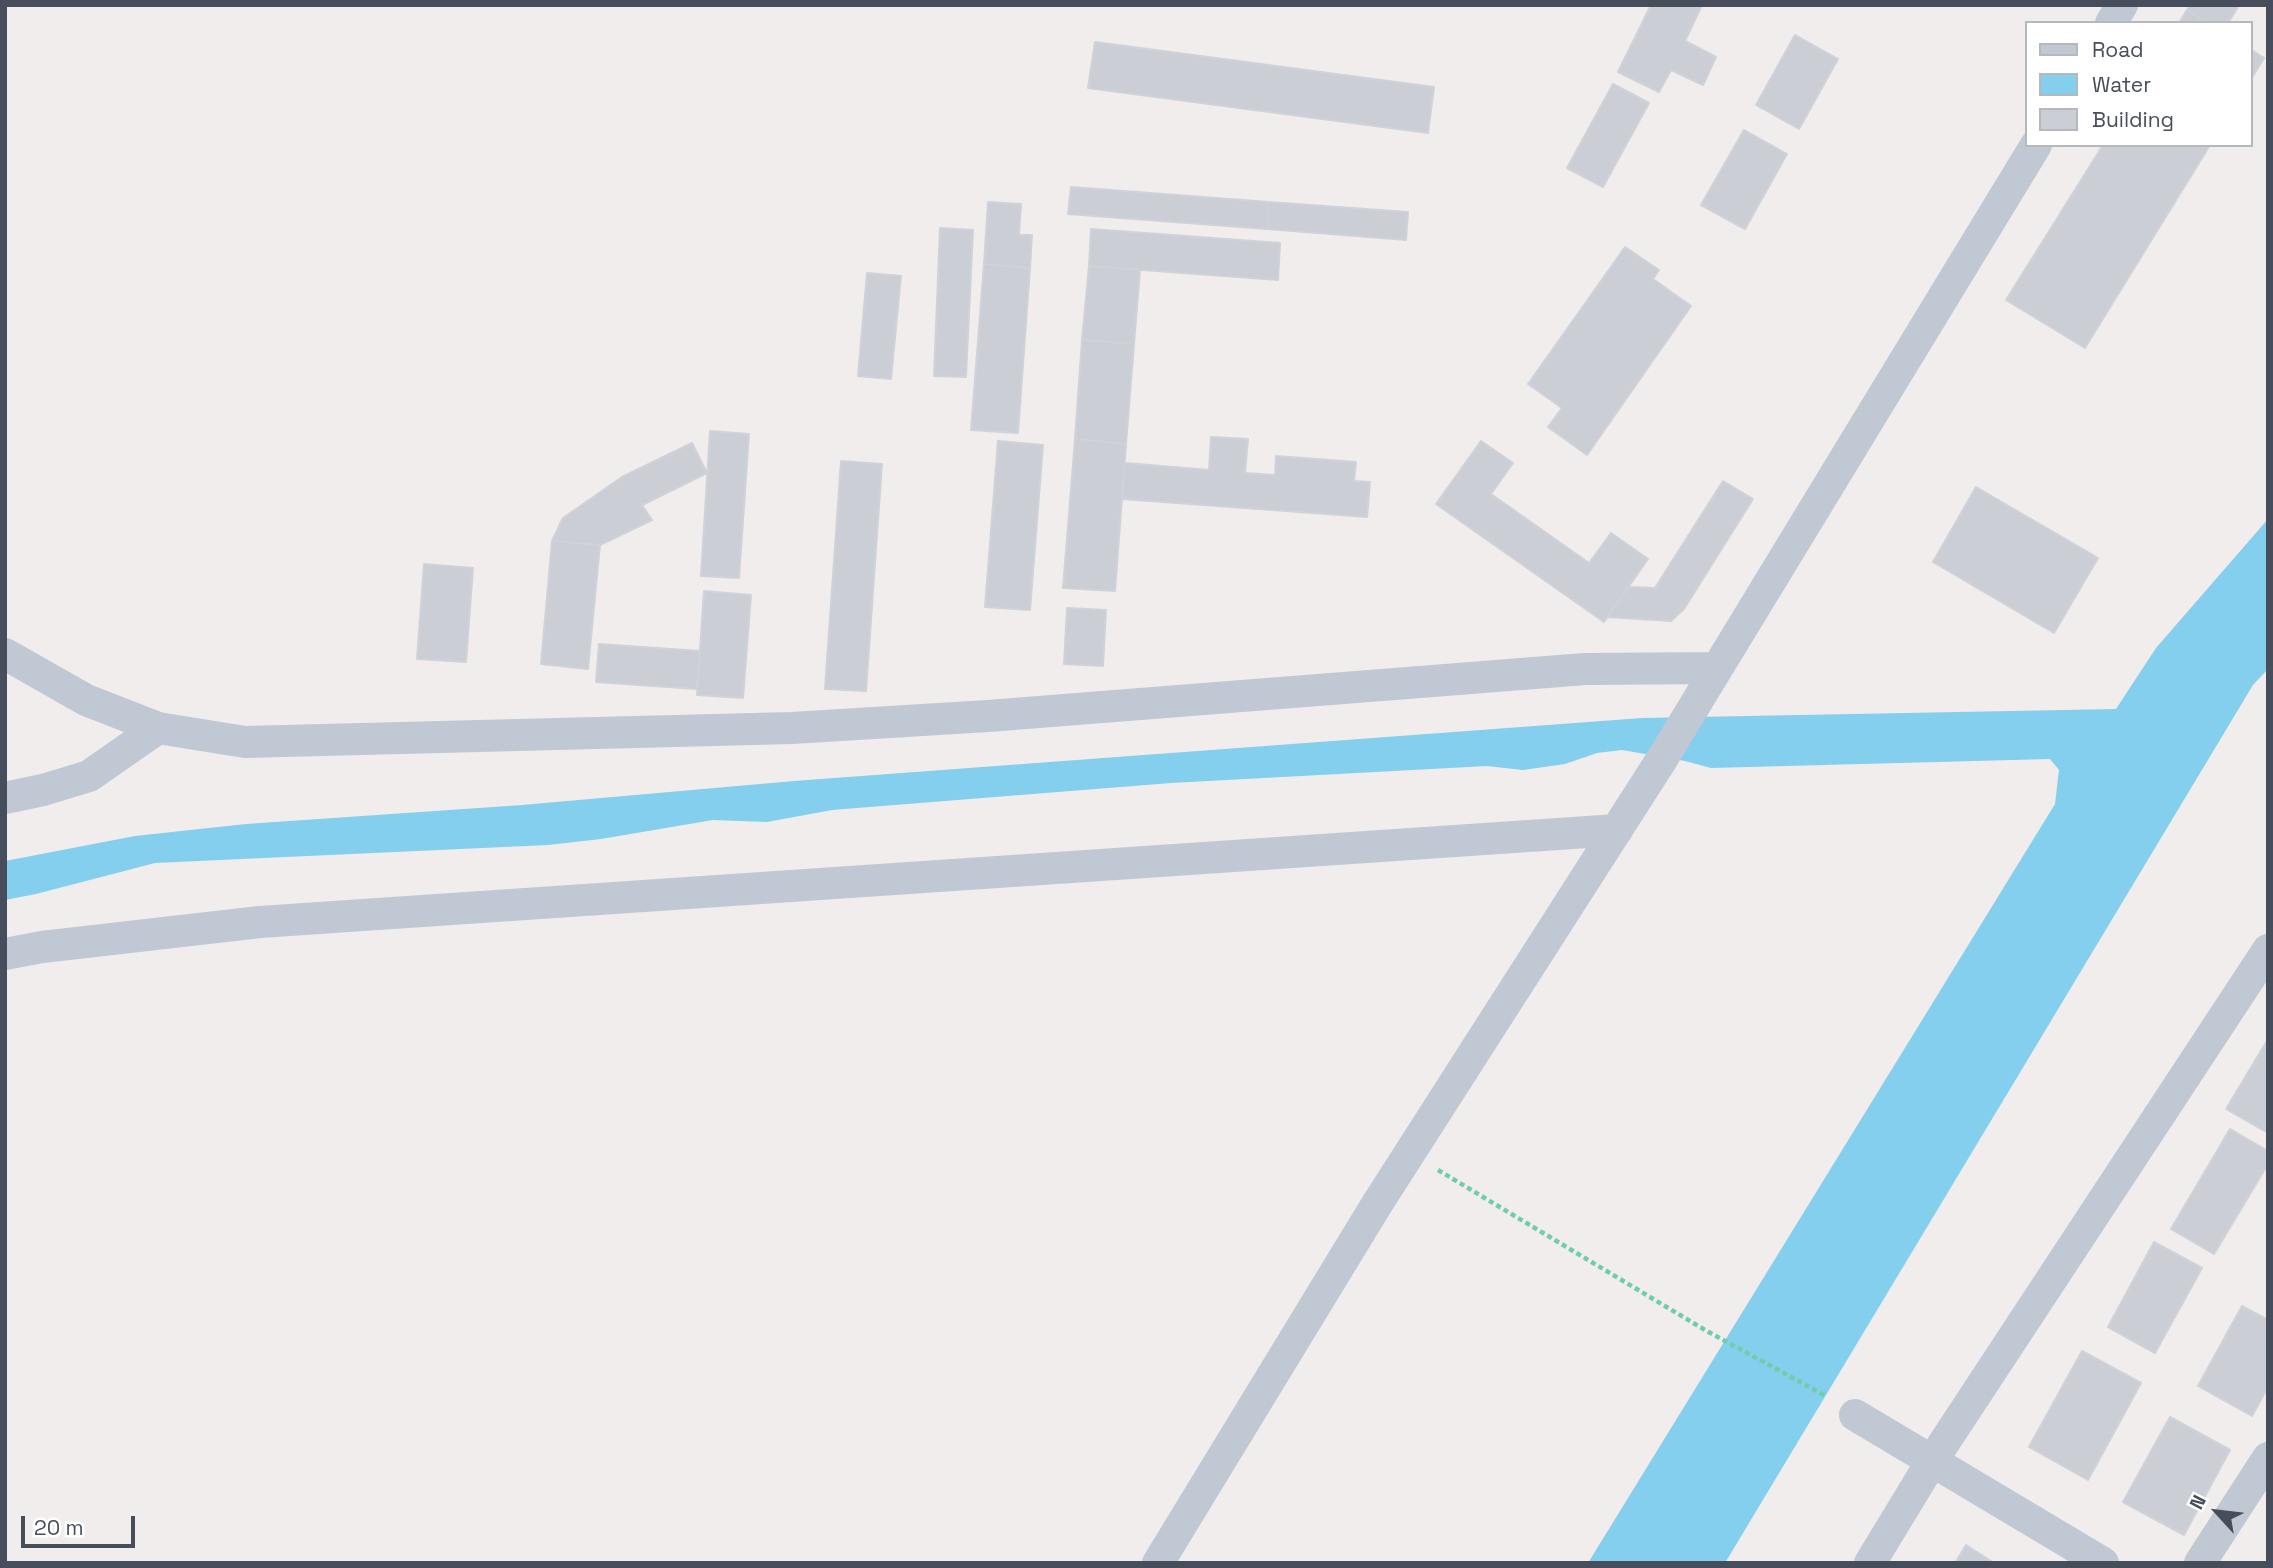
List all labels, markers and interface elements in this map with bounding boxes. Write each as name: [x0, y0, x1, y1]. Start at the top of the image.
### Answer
legend: [2024, 21, 2252, 147]
text: Road: [2092, 36, 2144, 63]
text: Water: [2092, 71, 2151, 98]
text: Building: [2092, 106, 2174, 133]
north arrow: [2182, 1477, 2252, 1547]
text: N: [2184, 1491, 2212, 1514]
scale bar: [24, 1502, 138, 1546]
text: 20 m: [34, 1514, 84, 1541]

